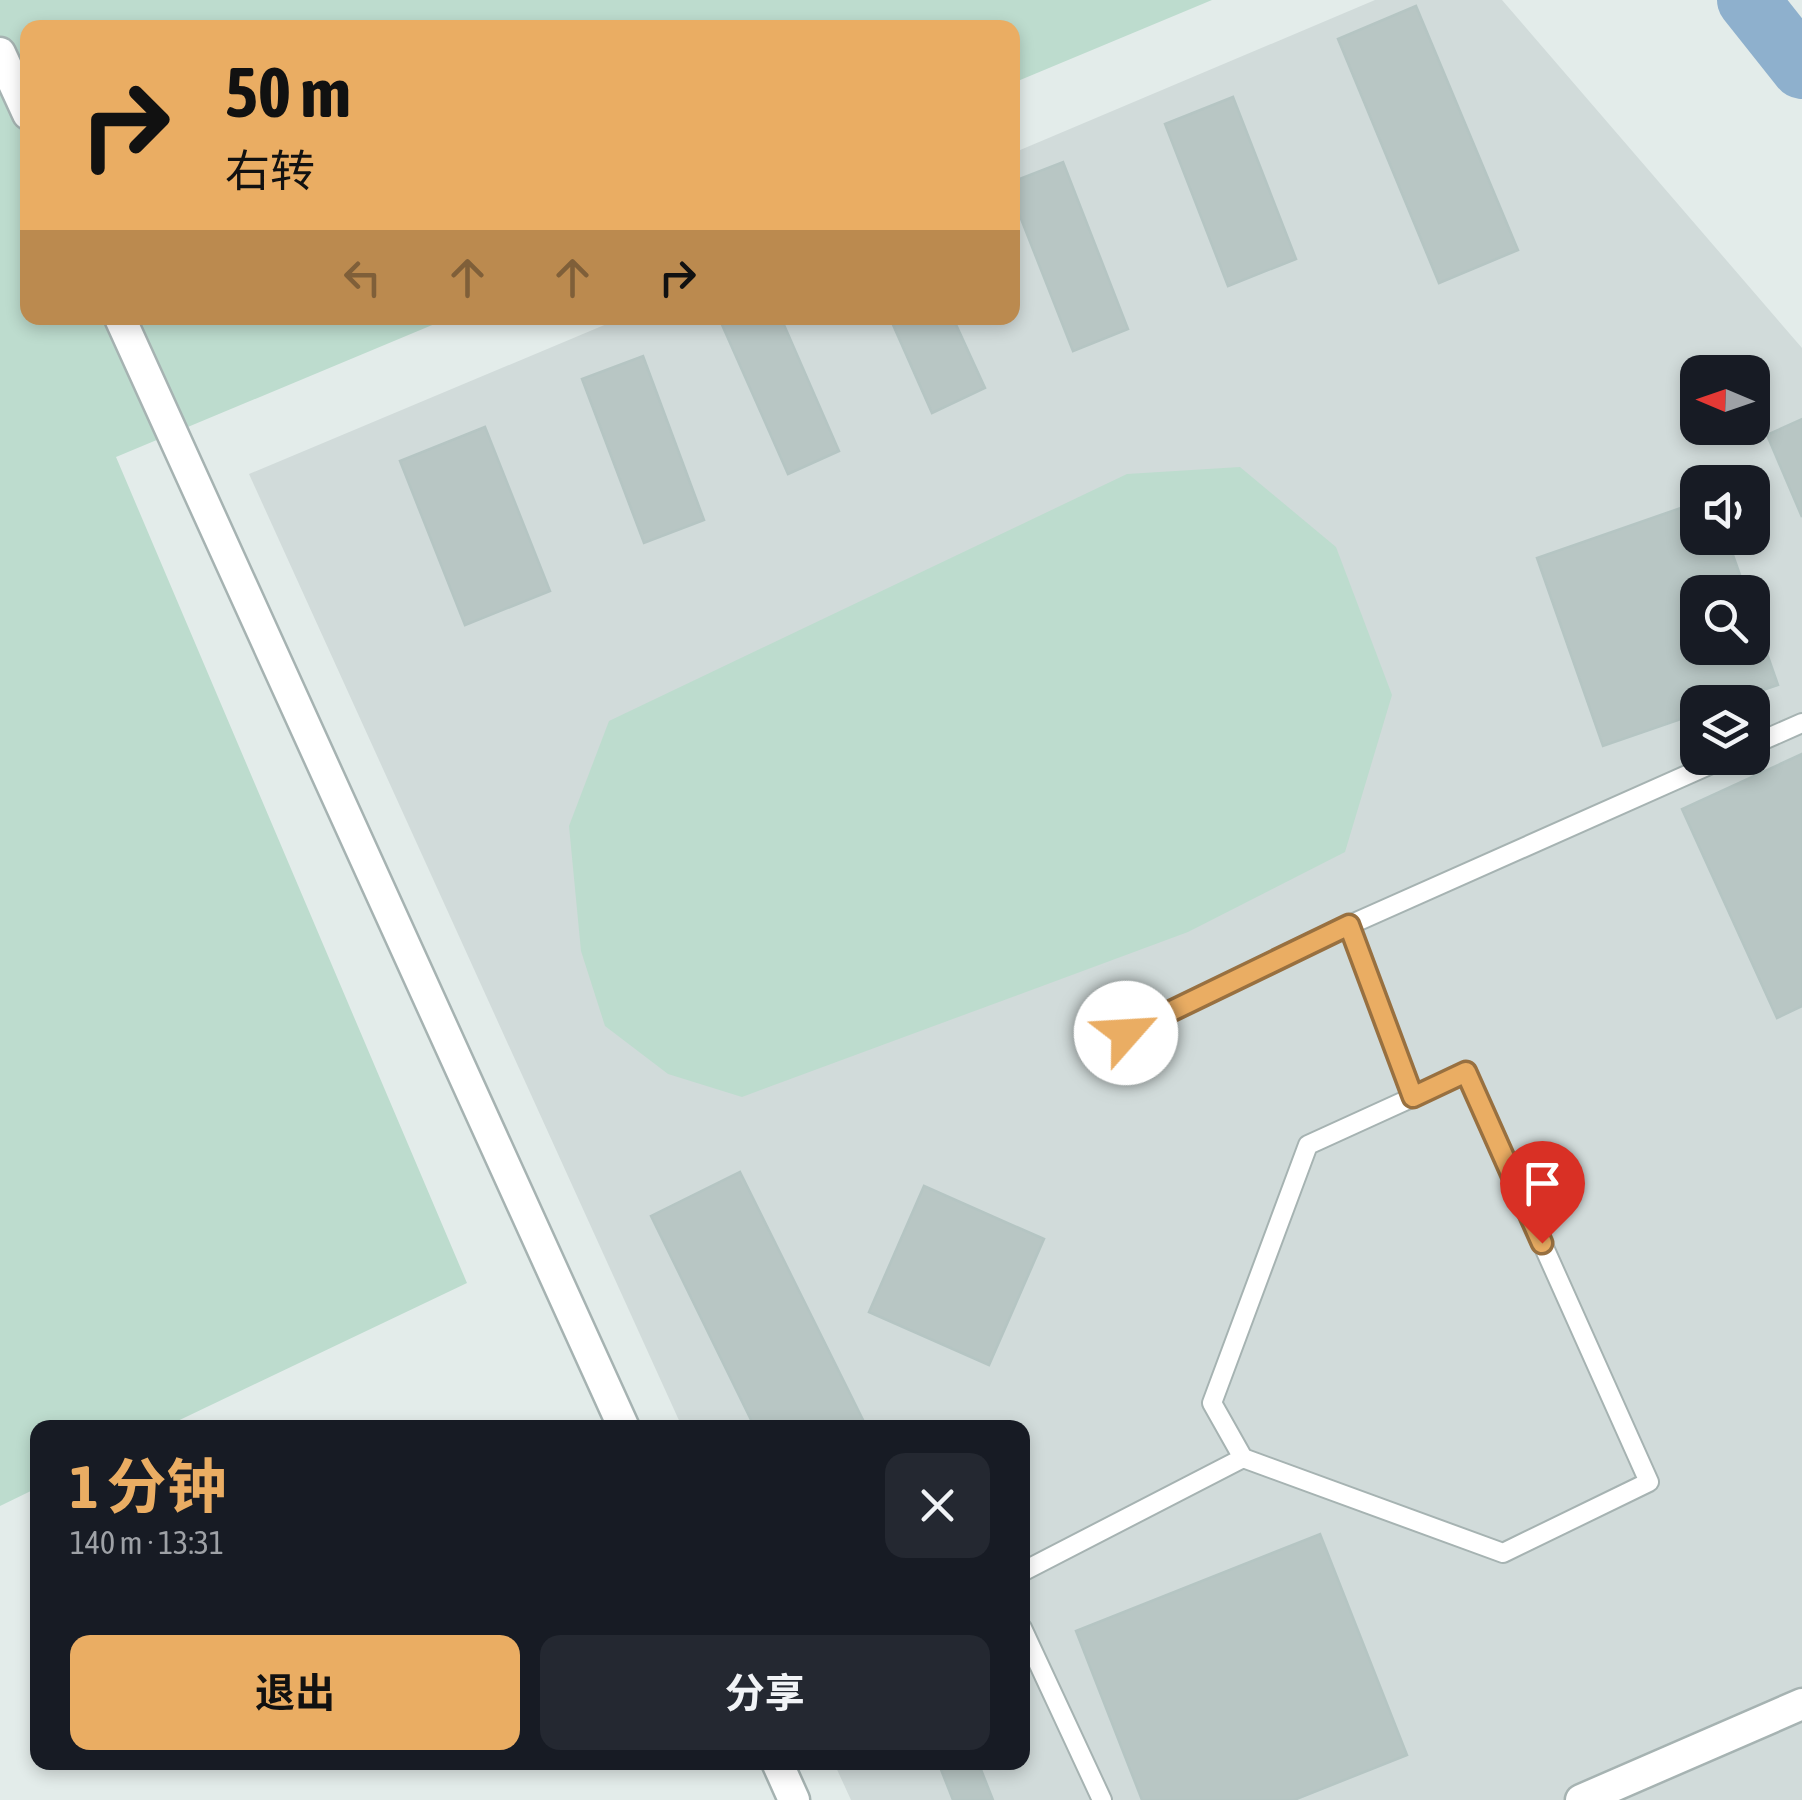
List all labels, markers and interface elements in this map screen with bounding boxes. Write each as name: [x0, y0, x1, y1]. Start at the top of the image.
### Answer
text: 50 m: [225, 52, 351, 132]
icon: right: [60, 60, 190, 190]
text: 右转: [225, 145, 315, 197]
icon: left: [335, 250, 390, 305]
icon: ahead: [440, 250, 495, 305]
icon: ahead: [545, 250, 600, 305]
icon: right: [650, 250, 705, 305]
north arrow: [1680, 355, 1770, 445]
map controls: [1680, 355, 1770, 775]
button: sound: [1680, 465, 1770, 555]
button: search: [1680, 575, 1770, 665]
button: layers: [1680, 685, 1770, 775]
position arrow: [1074, 981, 1178, 1085]
pin: [1500, 1141, 1585, 1244]
icon: arrive: [1515, 1156, 1570, 1211]
text: 1 分钟: [70, 1452, 226, 1521]
button: close: [885, 1453, 990, 1558]
text: 140 m · 13:31: [70, 1524, 224, 1561]
button: 退出: [70, 1635, 520, 1750]
button: 分享: [540, 1635, 990, 1750]

